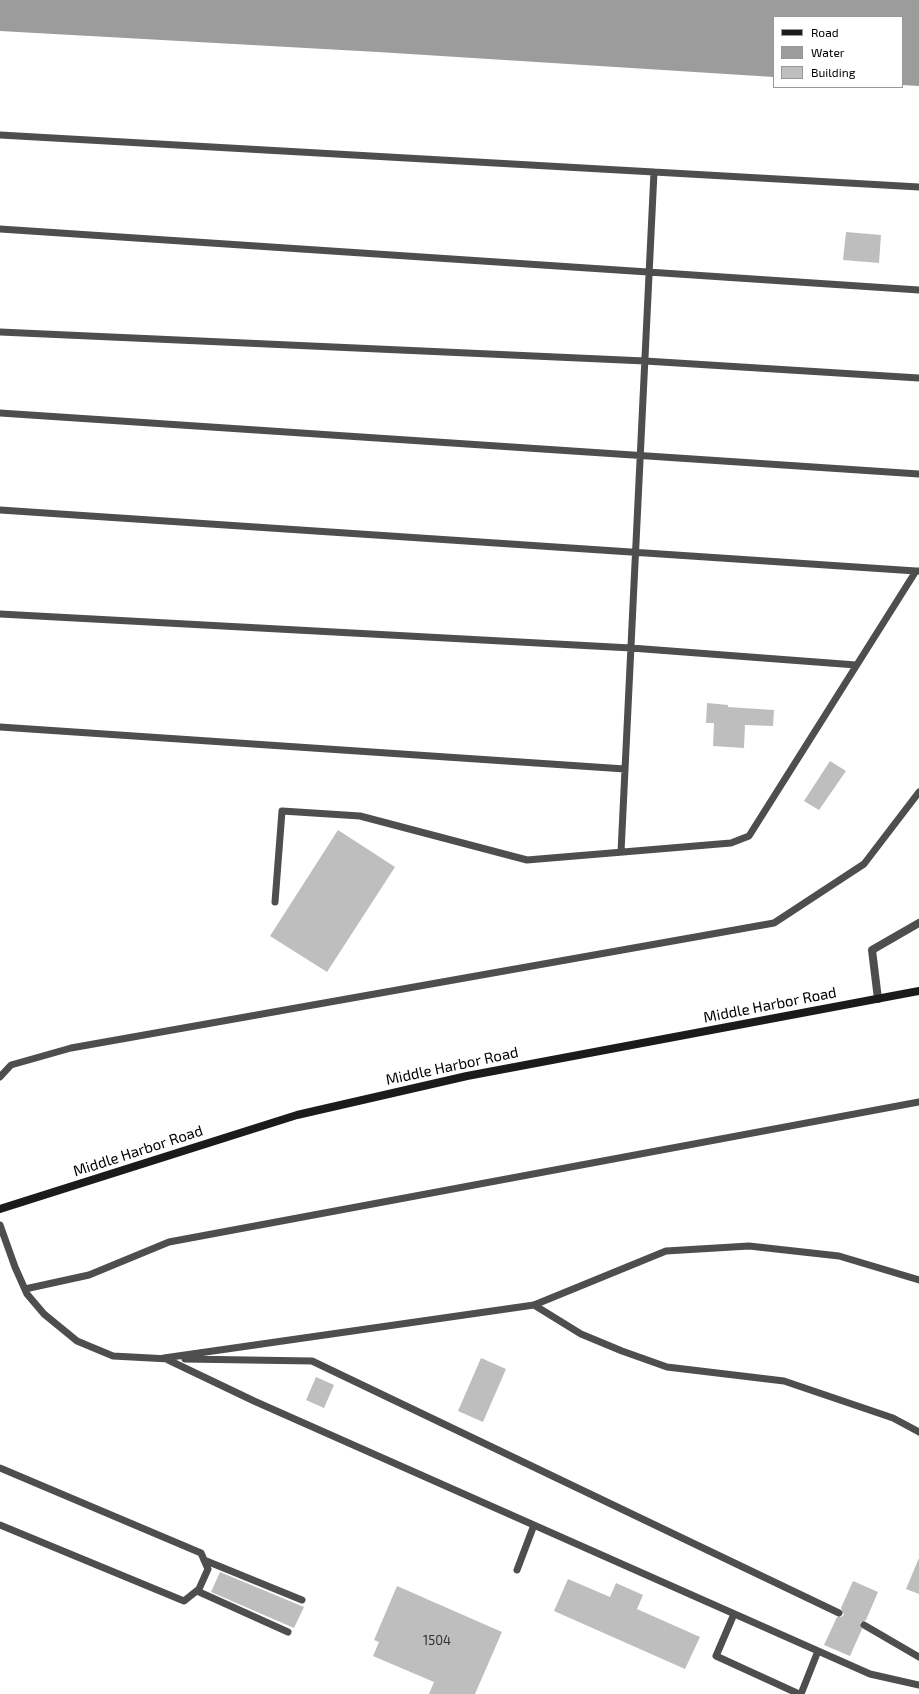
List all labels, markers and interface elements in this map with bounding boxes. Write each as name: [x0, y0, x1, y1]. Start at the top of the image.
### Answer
legend: [773, 16, 903, 88]
text: Road: [811, 25, 839, 39]
text: Water: [811, 45, 845, 59]
text: Building: [811, 65, 855, 79]
street label: Middle Harbor Road: [702, 983, 838, 1027]
street label: Middle Harbor Road: [384, 1043, 520, 1089]
street label: Middle Harbor Road: [71, 1122, 205, 1180]
house number: 1504: [423, 1633, 451, 1649]

